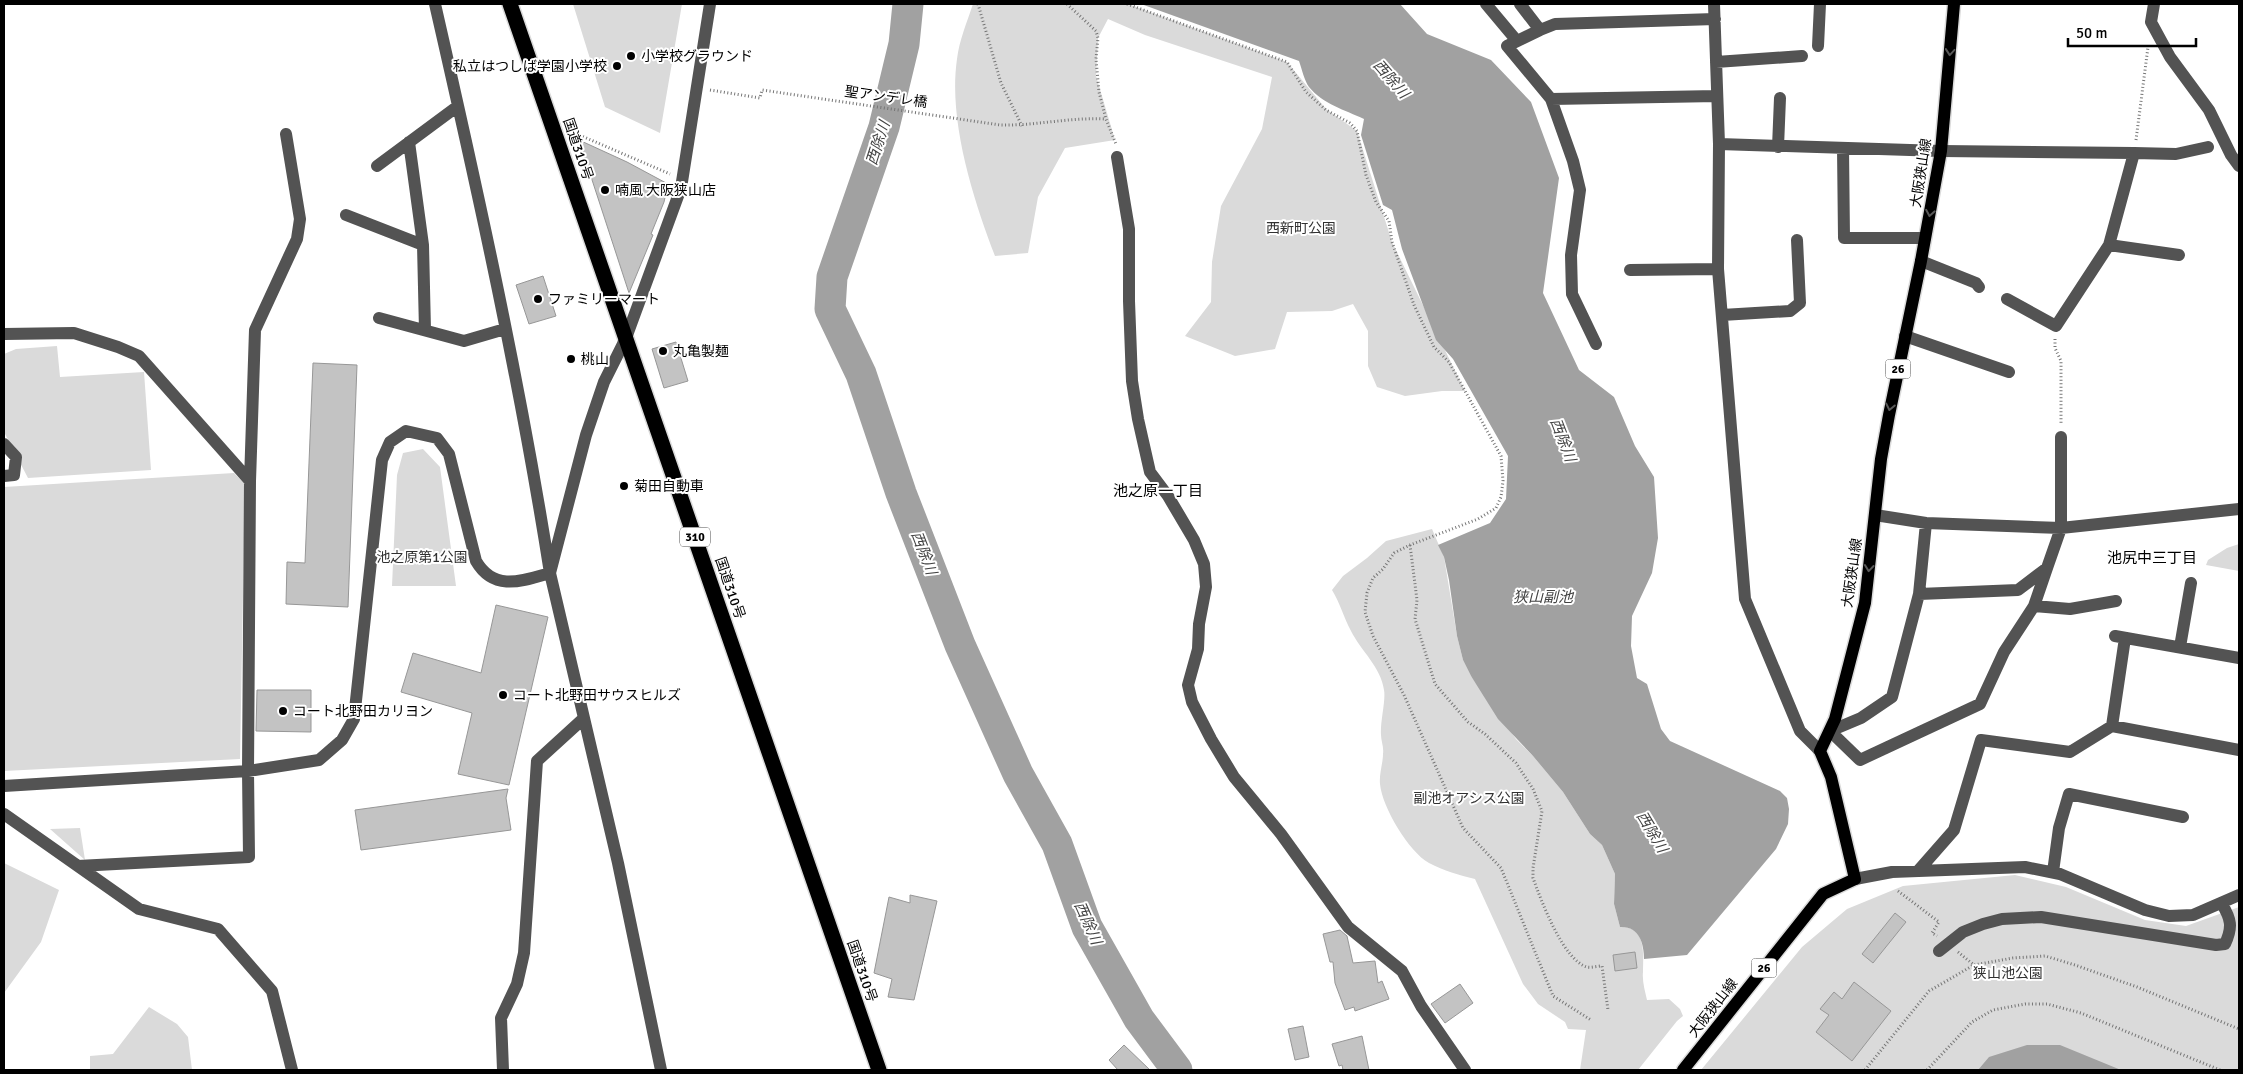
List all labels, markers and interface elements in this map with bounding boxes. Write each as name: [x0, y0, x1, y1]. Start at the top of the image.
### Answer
scale bar: [2068, 15, 2196, 47]
text: 50 m: [2076, 24, 2107, 42]
place label: 小学校グラウンド: [641, 48, 753, 65]
one-way arrow: [1944, 49, 1955, 57]
marker: 小学校グラウンド: [625, 50, 637, 62]
water label: 西除川: [1369, 56, 1414, 103]
place label: 私立はつしば学園小学校: [453, 58, 607, 75]
marker: 私立はつしば学園小学校: [611, 60, 623, 72]
street label: 聖アンデレ橋: [843, 83, 929, 111]
street label: 国道310号: [559, 116, 597, 182]
water label: 西除川: [862, 117, 894, 167]
street label: 大阪狭山線: [1907, 137, 1935, 209]
place label: 喃風 大阪狭山店: [615, 182, 716, 199]
marker: 喃風 大阪狭山店: [599, 184, 611, 196]
one-way arrow: [1925, 209, 1935, 218]
park label: 西新町公園: [1266, 220, 1336, 237]
place label: ファミリーマート: [548, 291, 660, 308]
marker: ファミリーマート: [532, 293, 544, 305]
place label: 丸亀製麺: [673, 343, 729, 360]
marker: 丸亀製麺: [657, 345, 669, 357]
place label: 桃山: [581, 351, 609, 368]
marker: 桃山: [565, 353, 577, 365]
road number: 26: [1886, 359, 1910, 378]
one-way arrow: [1886, 403, 1896, 411]
water label: 西除川: [1547, 416, 1580, 466]
place label: 菊田自動車: [634, 478, 704, 495]
marker: 菊田自動車: [618, 480, 630, 492]
district label: 池之原一丁目: [1113, 482, 1203, 500]
road number: 310: [680, 528, 710, 546]
water label: 西除川: [908, 529, 941, 579]
street label: 大阪狭山線: [1839, 537, 1865, 609]
park label: 池之原第1公園: [376, 549, 468, 566]
district label: 池尻中三丁目: [2107, 549, 2197, 567]
street label: 国道310号: [711, 555, 749, 621]
one-way arrow: [1864, 564, 1875, 572]
water label: 狭山副池: [1513, 588, 1575, 606]
place label: コート北野田サウスヒルズ: [513, 687, 681, 704]
marker: コート北野田サウスヒルズ: [497, 689, 509, 701]
place label: コート北野田カリヨン: [293, 703, 433, 720]
marker: コート北野田カリヨン: [277, 705, 289, 717]
park label: 副池オアシス公園: [1413, 790, 1525, 807]
water label: 西除川: [1633, 808, 1672, 858]
water label: 西除川: [1071, 899, 1106, 949]
street label: 国道310号: [843, 938, 881, 1004]
road number: 26: [1752, 958, 1776, 978]
park label: 狭山池公園: [1973, 965, 2043, 982]
street label: 大阪狭山線: [1685, 975, 1741, 1041]

